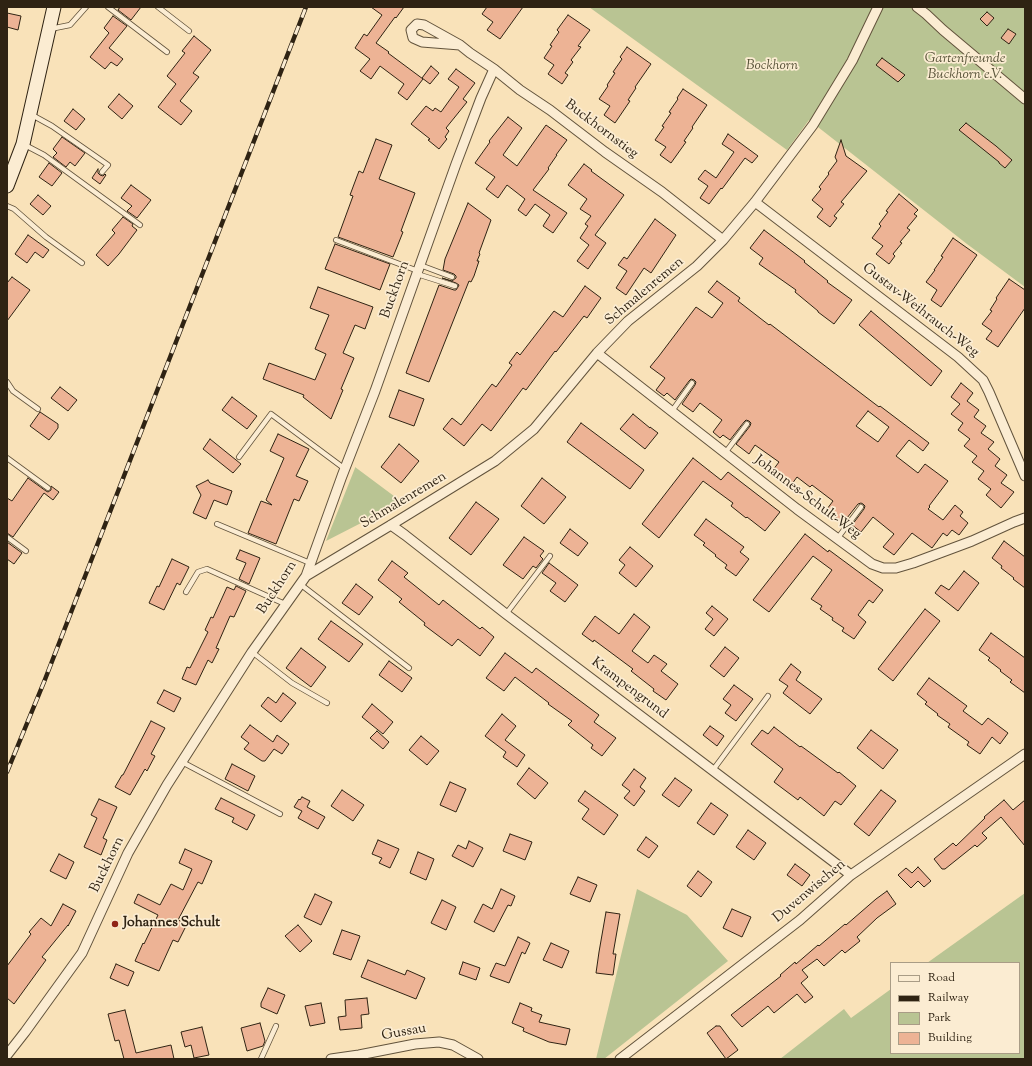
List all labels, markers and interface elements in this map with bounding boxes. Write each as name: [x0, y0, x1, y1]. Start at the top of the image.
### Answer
park label: Gartenfreunde Buckhorn e.V.: [925, 52, 1005, 84]
park label: Bockhorn: [746, 59, 798, 75]
street label: Buckhornstieg: [561, 97, 641, 163]
street label: Schmalenremen: [602, 254, 688, 330]
street label: Buckhorn: [378, 259, 414, 321]
street label: Gustav-Weihrauch-Weg: [858, 260, 982, 362]
street label: Johannes-Schult-Weg: [750, 452, 864, 544]
street label: Schmalenremen: [358, 469, 450, 533]
street label: Buckhorn: [255, 558, 301, 618]
street label: Krampengrund: [587, 655, 671, 723]
street label: Buckhorn: [87, 834, 129, 896]
street label: Duvenwischen: [770, 857, 850, 927]
place label: Johannes Schult: [123, 916, 220, 932]
marker: Johannes Schult: [110, 919, 120, 929]
legend: [890, 962, 1020, 1054]
text: Road: [928, 969, 955, 987]
text: Railway: [928, 989, 969, 1007]
text: Park: [928, 1009, 951, 1027]
street label: Gussau: [380, 1021, 428, 1045]
text: Building: [928, 1029, 972, 1047]

